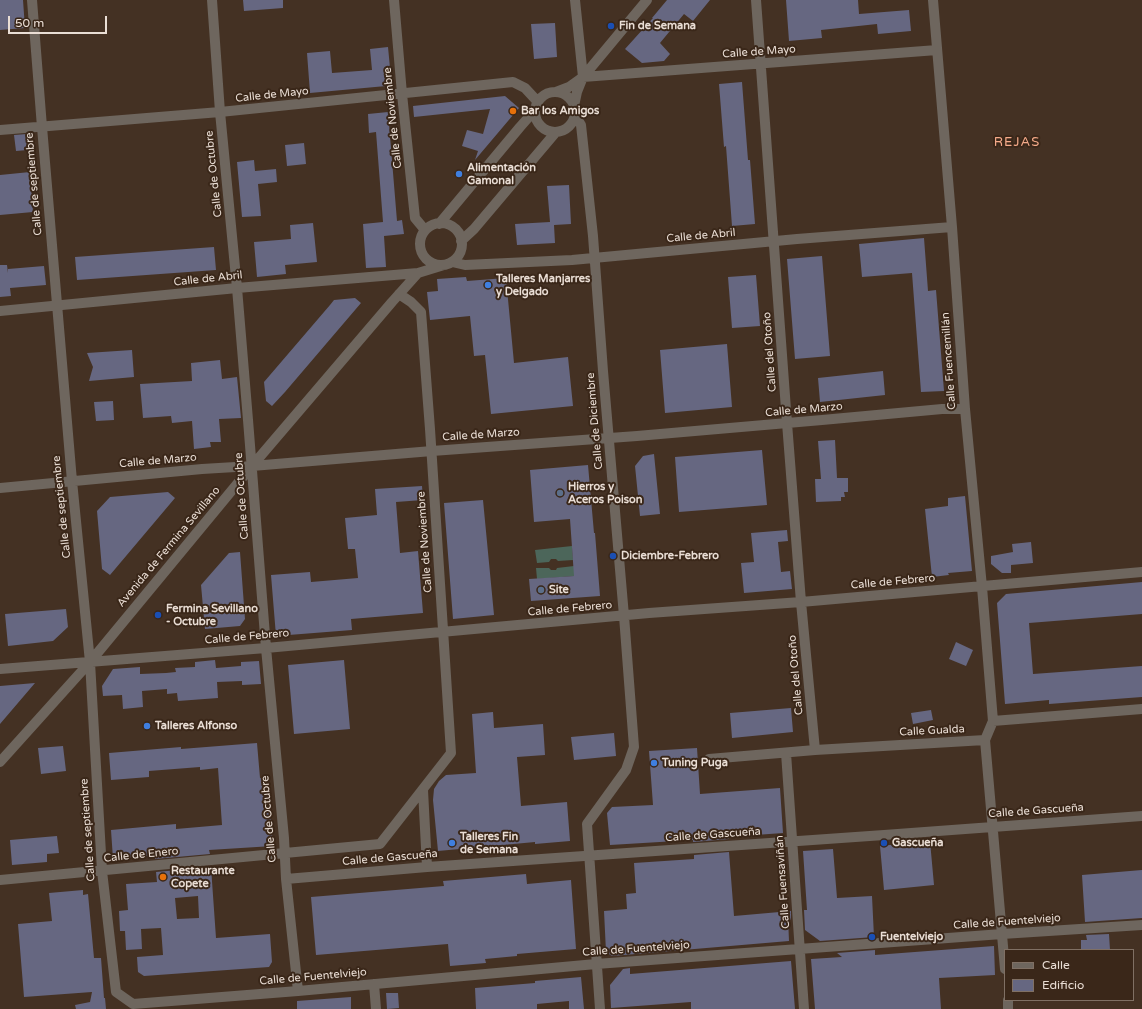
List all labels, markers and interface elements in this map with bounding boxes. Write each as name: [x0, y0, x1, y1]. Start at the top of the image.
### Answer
scale bar: [10, 8, 109, 34]
text: 50 m: [15, 16, 44, 30]
place label: Fin de Semana: [619, 19, 696, 33]
marker: Fin de Semana: [606, 21, 616, 31]
street label: Calle de Mayo: [722, 43, 796, 61]
street label: Calle de Noviembre: [381, 67, 405, 169]
street label: Calle de Mayo: [235, 85, 309, 105]
place label: Bar los Amigos: [521, 104, 599, 118]
marker: Bar los Amigos: [508, 106, 518, 116]
street label: Calle de Octubre: [203, 130, 225, 218]
street label: Calle de septiembre: [23, 132, 45, 236]
district label: REJAS: [994, 135, 1040, 151]
place label: Alimentación Gamonal: [467, 161, 536, 187]
marker: Alimentación Gamonal: [454, 169, 464, 179]
street label: Calle de Abril: [666, 226, 736, 246]
street label: Calle de Abril: [173, 269, 243, 289]
place label: Talleres Manjarres y Delgado: [496, 272, 590, 298]
marker: Talleres Manjarres y Delgado: [483, 280, 493, 290]
street label: Calle del Otoño: [761, 311, 779, 393]
street label: Calle Fuencemillán: [939, 312, 959, 410]
street label: Calle de Diciembre: [584, 372, 606, 470]
street label: Calle de Marzo: [765, 400, 843, 420]
street label: Calle de Marzo: [442, 426, 520, 444]
street label: Calle de Marzo: [119, 451, 197, 471]
street label: Calle de Octubre: [232, 452, 252, 540]
street label: Calle de septiembre: [50, 455, 74, 559]
place label: Hierros y Aceros Poison: [568, 480, 642, 506]
street label: Avenida de Fermina Sevillano: [115, 484, 223, 610]
marker: Hierros y Aceros Poison: [555, 488, 565, 498]
street label: Calle de Noviembre: [415, 491, 435, 593]
place label: Diciembre-Febrero: [621, 549, 719, 563]
marker: Diciembre-Febrero: [608, 551, 618, 561]
street label: Calle de Febrero: [850, 572, 936, 592]
place label: Site: [549, 583, 569, 597]
marker: Site: [536, 585, 546, 595]
street label: Calle de Febrero: [527, 599, 613, 619]
place label: Fermina Sevillano - Octubre: [166, 602, 258, 628]
marker: Fermina Sevillano - Octubre: [153, 610, 163, 620]
street label: Calle de Febrero: [204, 627, 290, 647]
street label: Calle del Otoño: [786, 634, 806, 716]
place label: Talleres Alfonso: [155, 719, 237, 733]
marker: Talleres Alfonso: [142, 721, 152, 731]
street label: Calle Gualda: [899, 723, 965, 739]
place label: Tuning Puga: [662, 756, 728, 770]
marker: Tuning Puga: [649, 758, 659, 768]
street label: Calle de Octubre: [259, 775, 279, 863]
street label: Calle de septiembre: [78, 778, 98, 882]
street label: Calle de Gascueña: [988, 801, 1084, 821]
street label: Calle de Gascueña: [665, 825, 761, 845]
place label: Talleres Fin de Semana: [460, 830, 518, 856]
street label: Calle Fuensaviñán: [773, 835, 793, 929]
place label: Gascueña: [892, 836, 943, 850]
marker: Talleres Fin de Semana: [447, 838, 457, 848]
marker: Gascueña: [879, 838, 889, 848]
street label: Calle de Enero: [103, 845, 179, 865]
street label: Calle de Gascueña: [342, 847, 438, 869]
place label: Restaurante Copete: [171, 864, 235, 890]
marker: Restaurante Copete: [158, 872, 168, 882]
street label: Calle de Fuentelviejo: [953, 912, 1061, 932]
place label: Fuentelviejo: [880, 930, 943, 944]
marker: Fuentelviejo: [867, 932, 877, 942]
street label: Calle de Fuentelviejo: [582, 939, 690, 959]
legend: [1004, 949, 1134, 1001]
text: Calle: [1042, 958, 1070, 972]
street label: Calle de Fuentelviejo: [259, 966, 367, 988]
text: Edificio: [1042, 978, 1084, 992]

